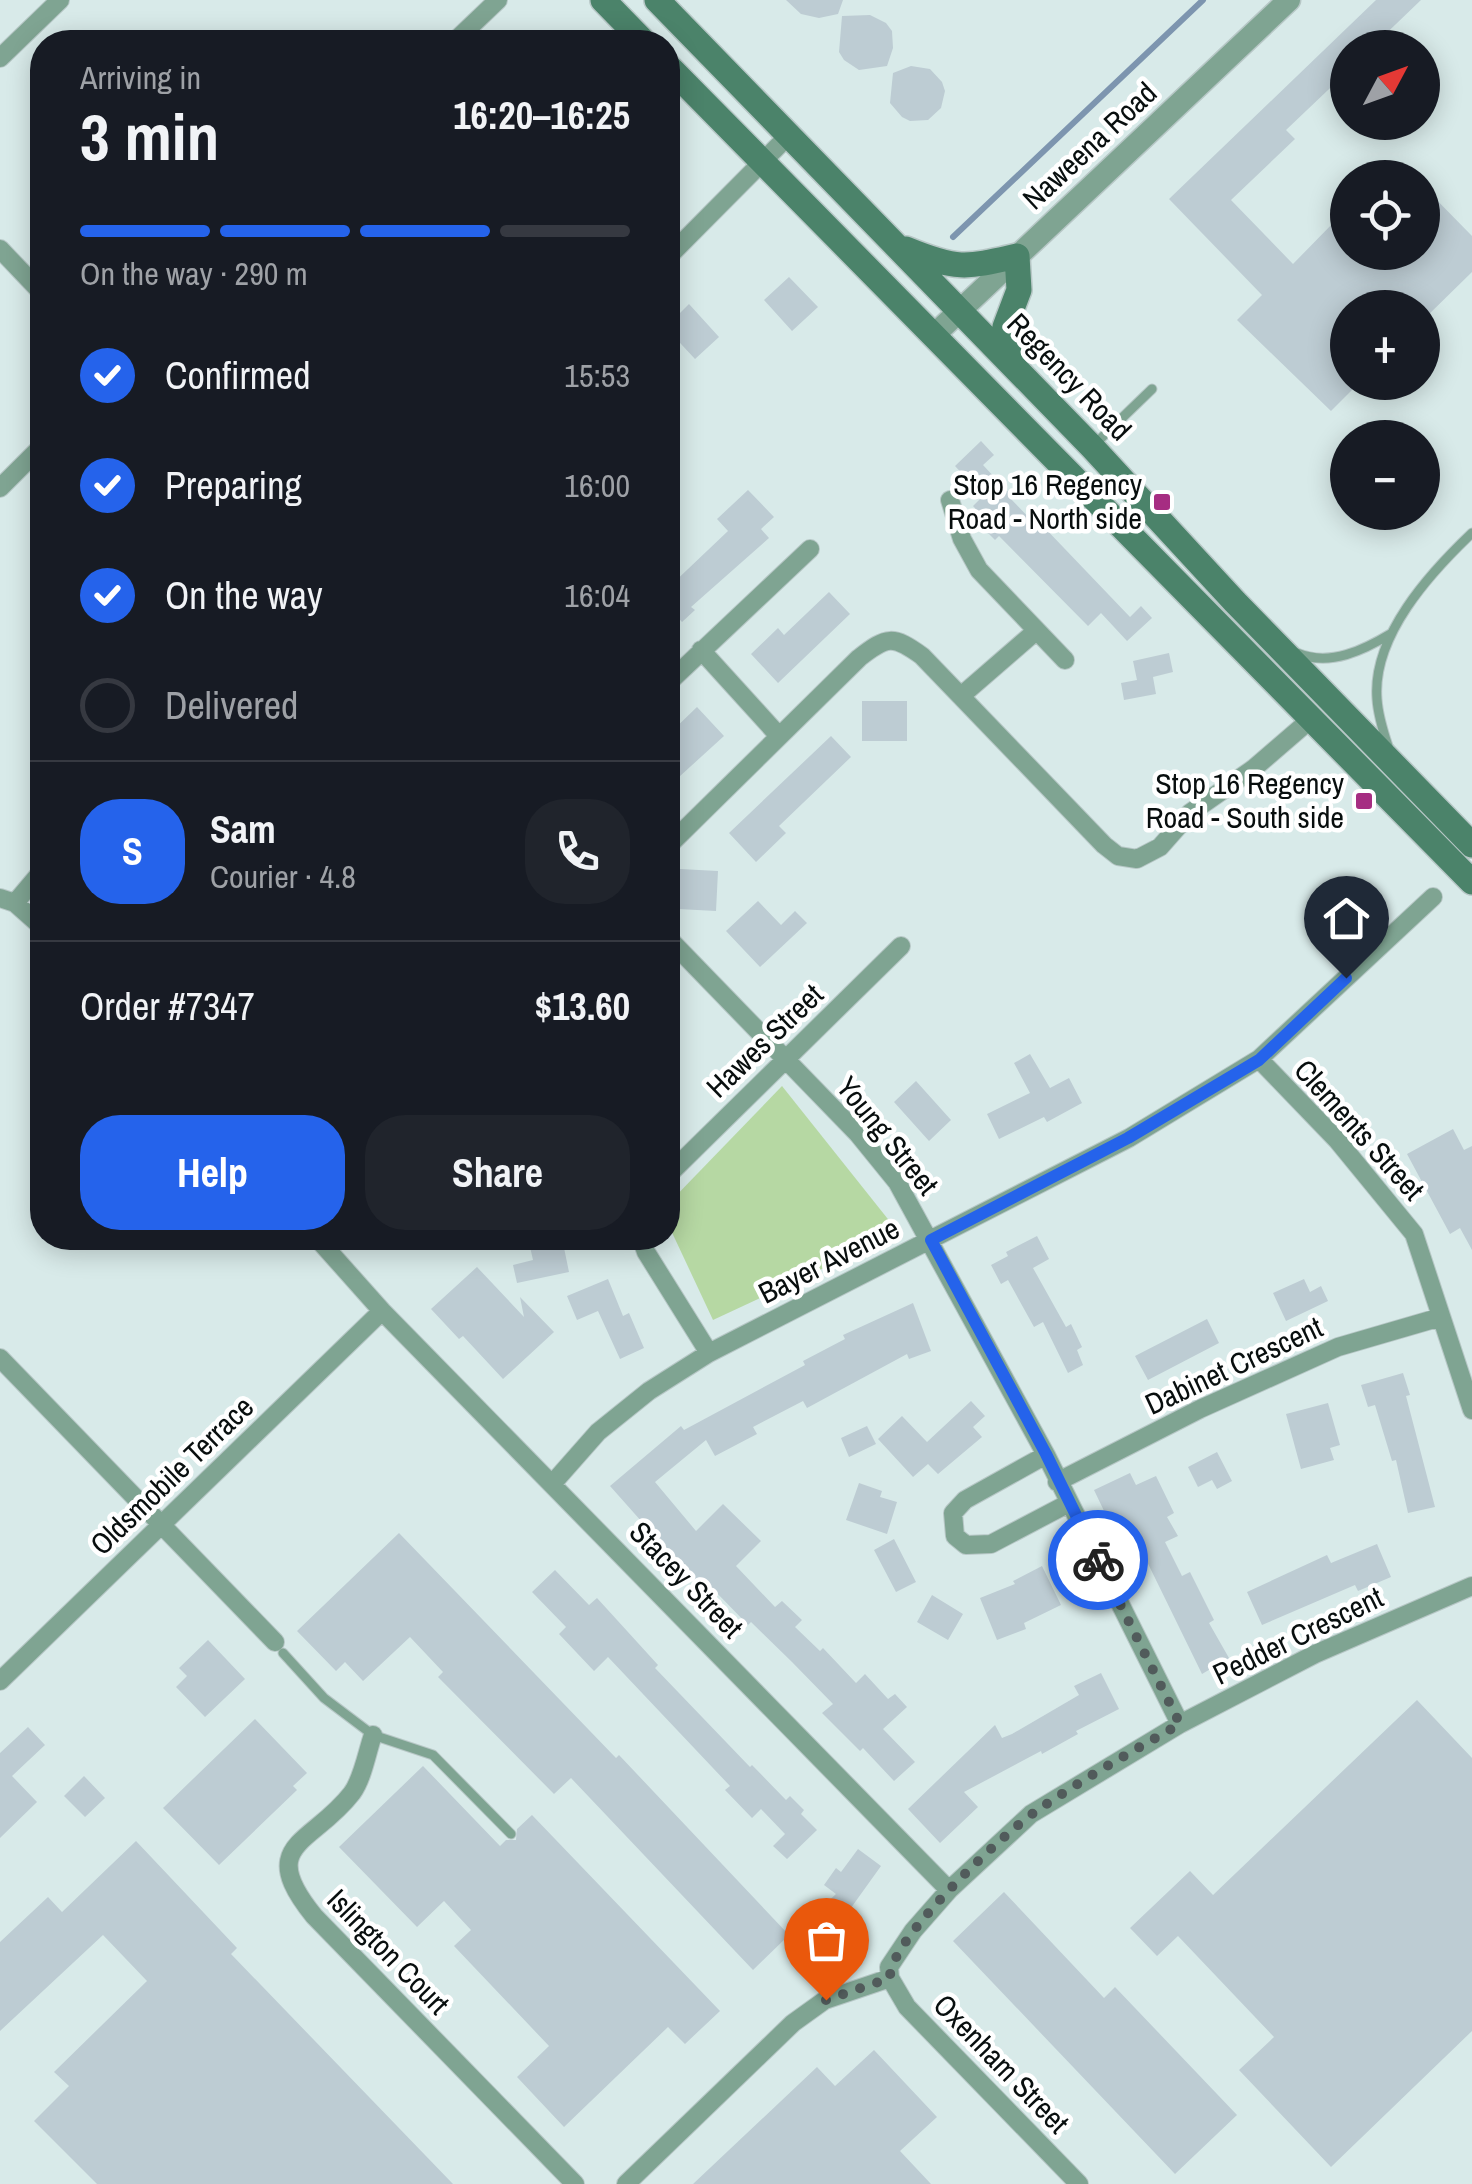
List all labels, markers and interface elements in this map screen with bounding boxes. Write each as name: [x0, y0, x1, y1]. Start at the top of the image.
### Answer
north arrow: [1330, 30, 1440, 140]
map controls: [1330, 30, 1440, 530]
text: Arriving in: [80, 56, 201, 99]
street label: Naweena Road: [1014, 73, 1165, 218]
text: 16:20–16:25: [453, 90, 630, 141]
text: 3 min: [80, 93, 219, 180]
button: locate: [1330, 160, 1440, 270]
text: On the way · 290 m: [80, 252, 308, 295]
button: +: [1330, 290, 1440, 400]
street label: Regency Road: [999, 304, 1141, 449]
icon: check: [80, 348, 135, 403]
text: Confirmed: [165, 350, 310, 401]
text: 15:53: [564, 354, 630, 397]
button: −: [1330, 420, 1440, 530]
icon: check: [80, 458, 135, 513]
text: Preparing: [165, 460, 302, 511]
text: 16:00: [564, 464, 630, 507]
place label: Stop 16 Regency Road - North side: [948, 464, 1143, 538]
marker: Stop 16 Regency Road - North side: [1151, 491, 1173, 513]
icon: check: [80, 568, 135, 623]
text: On the way: [165, 570, 323, 621]
text: 16:04: [564, 574, 630, 617]
text: Delivered: [165, 680, 298, 731]
place label: Stop 16 Regency Road - South side: [1146, 763, 1345, 837]
marker: Stop 16 Regency Road - South side: [1353, 790, 1375, 812]
button: phone: [525, 799, 630, 904]
text: Sam: [210, 804, 276, 855]
text: S: [122, 826, 143, 877]
text: Courier · 4.8: [210, 855, 356, 898]
pin: [1304, 876, 1389, 979]
icon: home: [1319, 891, 1374, 946]
street label: Hawes Street: [697, 975, 831, 1106]
text: Order #7347: [80, 981, 255, 1032]
text: $13.60: [535, 981, 630, 1032]
street label: Clements Street: [1286, 1050, 1434, 1208]
street label: Young Street: [828, 1068, 948, 1203]
button: Help: [80, 1115, 345, 1230]
button: Share: [365, 1115, 630, 1230]
street label: Bayer Avenue: [751, 1208, 906, 1313]
street label: Dabinet Crescent: [1138, 1306, 1329, 1424]
street label: Oldsmobile Terrace: [81, 1387, 262, 1564]
courier: [1048, 1510, 1148, 1610]
street label: Stacey Street: [621, 1512, 753, 1646]
icon: bike: [1071, 1533, 1126, 1588]
street label: Pedder Crescent: [1206, 1577, 1389, 1694]
street label: Islington Court: [319, 1880, 459, 2023]
pin: [784, 1898, 869, 2001]
icon: bag: [799, 1913, 854, 1968]
street label: Oxenham Street: [925, 1985, 1078, 2142]

